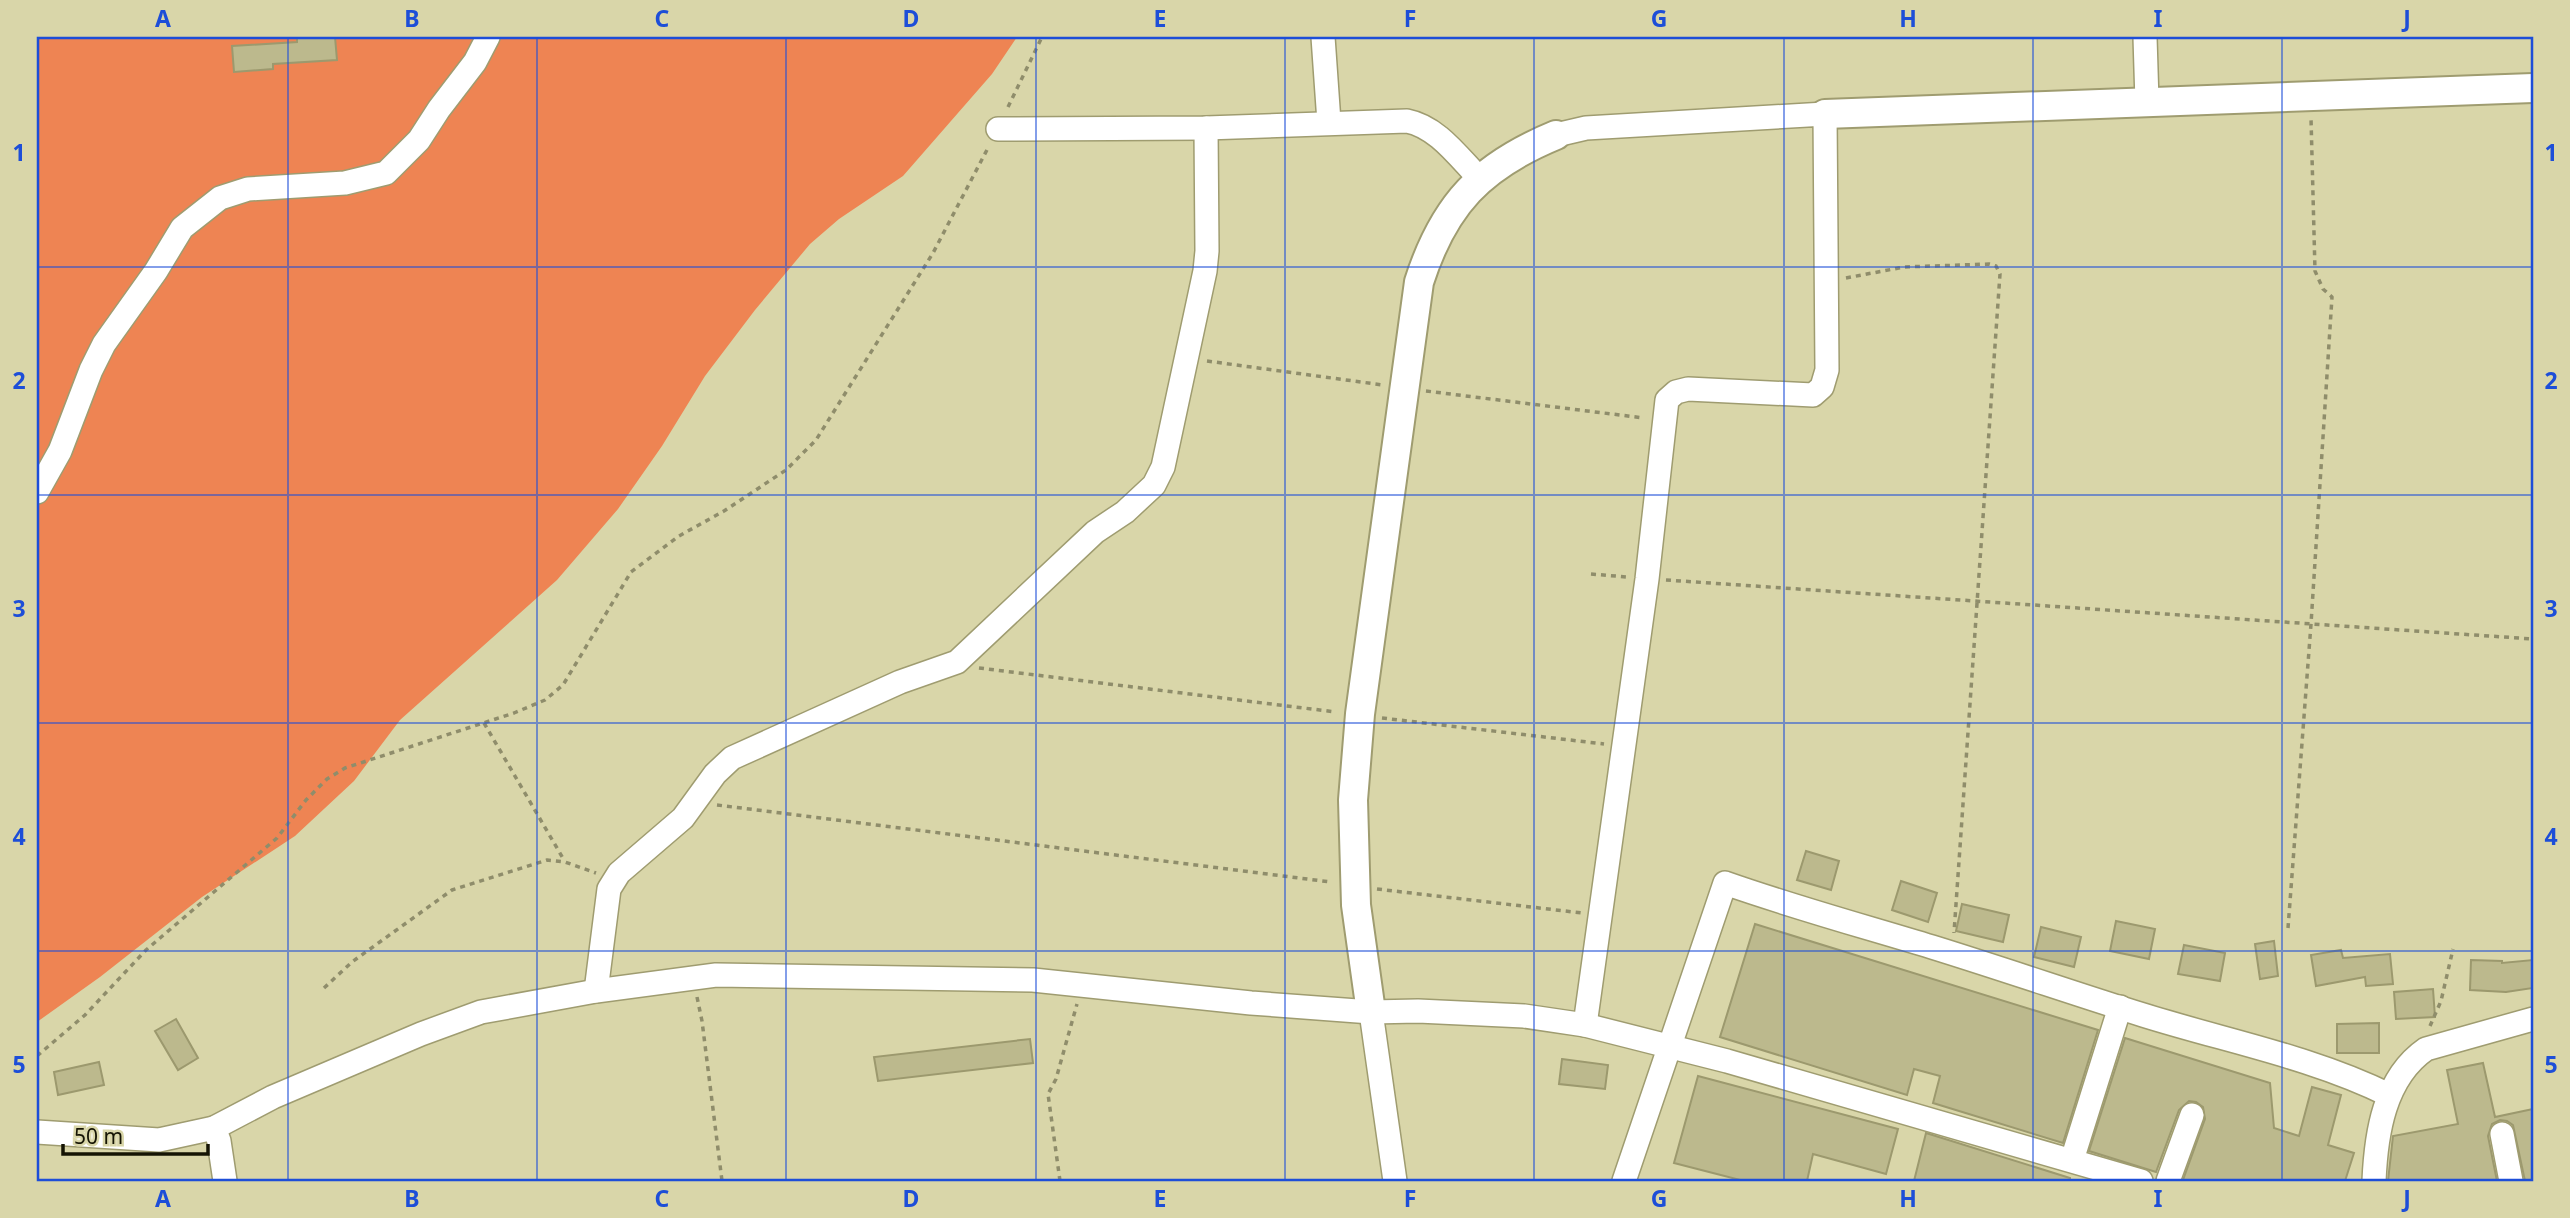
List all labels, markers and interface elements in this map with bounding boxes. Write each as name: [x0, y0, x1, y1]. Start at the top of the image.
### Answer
text: A: [155, 2, 171, 34]
text: B: [404, 2, 420, 34]
text: C: [655, 2, 670, 34]
text: D: [903, 2, 919, 34]
text: E: [1154, 2, 1166, 34]
text: F: [1404, 2, 1416, 34]
text: G: [1651, 2, 1667, 34]
text: H: [1899, 2, 1917, 34]
text: I: [2154, 2, 2163, 34]
text: J: [2401, 2, 2411, 34]
text: 1: [12, 136, 26, 168]
text: 1: [2544, 136, 2558, 168]
text: 2: [12, 364, 26, 396]
text: 2: [2544, 364, 2558, 396]
text: 3: [12, 592, 26, 624]
text: 3: [2544, 592, 2558, 624]
text: 4: [12, 820, 26, 852]
text: 4: [2544, 820, 2558, 852]
text: 5: [12, 1048, 26, 1080]
text: 5: [2544, 1048, 2558, 1080]
scale bar: [63, 1113, 208, 1157]
text: 50 m: [74, 1122, 123, 1150]
text: A: [155, 1182, 171, 1214]
text: B: [404, 1182, 420, 1214]
text: C: [655, 1182, 670, 1214]
text: D: [903, 1182, 919, 1214]
text: E: [1154, 1182, 1166, 1214]
text: F: [1404, 1182, 1416, 1214]
text: G: [1651, 1182, 1667, 1214]
text: H: [1899, 1182, 1917, 1214]
text: I: [2154, 1182, 2163, 1214]
text: J: [2401, 1182, 2411, 1214]

